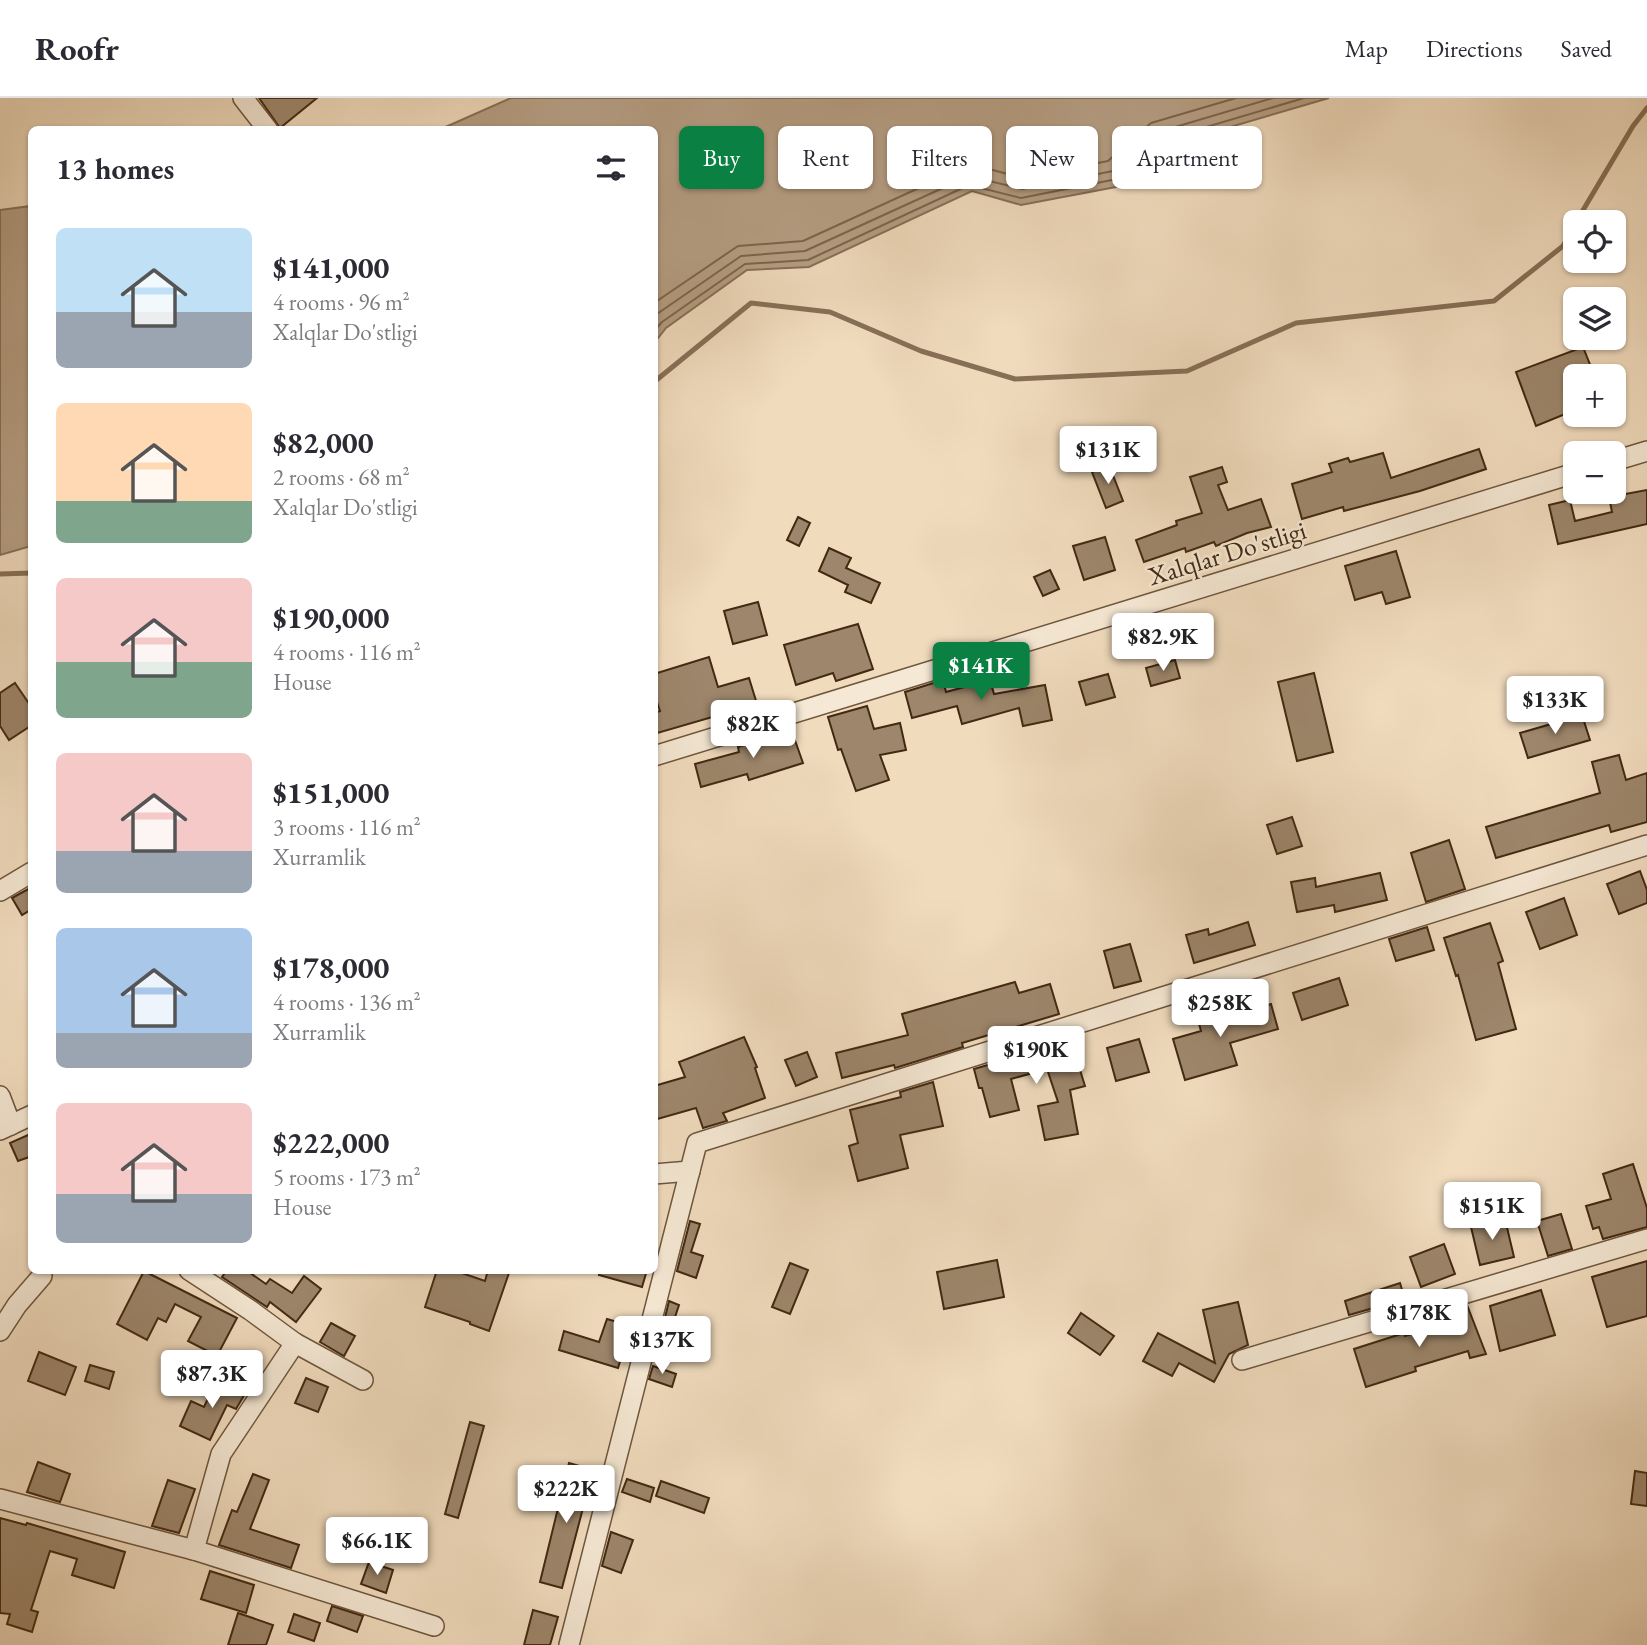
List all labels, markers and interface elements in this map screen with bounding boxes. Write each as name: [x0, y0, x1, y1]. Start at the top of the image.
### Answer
text: Roofr: [35, 27, 119, 70]
text: Map: [1345, 33, 1388, 64]
text: Directions: [1426, 33, 1523, 64]
text: Saved: [1561, 33, 1612, 64]
chip: Buy: [679, 126, 764, 189]
chip: Rent: [778, 126, 873, 189]
chip: Filters: [887, 126, 992, 189]
chip: New: [1006, 126, 1098, 189]
chip: Apartment: [1112, 126, 1262, 189]
text: 13 homes: [56, 149, 174, 188]
icon: filters: [592, 149, 630, 187]
map controls: [1563, 210, 1626, 504]
button: locate: [1563, 210, 1626, 273]
text: $141,000: [273, 248, 389, 287]
icon: home: [112, 256, 196, 340]
text: 4 rooms · 96 m²: [273, 287, 410, 317]
button: layers: [1563, 287, 1626, 350]
text: Xalqlar Do'stligi: [273, 317, 418, 347]
button: +: [1563, 364, 1626, 427]
text: $82,000: [273, 423, 374, 462]
pin: $131K: [1059, 426, 1157, 486]
icon: home: [112, 431, 196, 515]
text: $131K: [1076, 434, 1140, 464]
button: −: [1563, 441, 1626, 504]
text: 2 rooms · 68 m²: [273, 462, 410, 492]
text: Xalqlar Do'stligi: [273, 492, 418, 522]
street label: Xalqlar Do'stligi: [1143, 513, 1310, 593]
text: $190,000: [273, 598, 389, 637]
icon: home: [112, 606, 196, 690]
pin: $82.9K: [1106, 614, 1220, 673]
text: $82.9K: [1128, 621, 1198, 651]
text: 4 rooms · 116 m²: [273, 637, 421, 667]
pin: $141K: [932, 642, 1030, 702]
text: $141K: [949, 650, 1013, 680]
text: House: [273, 667, 332, 697]
pin: $133K: [1506, 676, 1604, 736]
text: $133K: [1523, 684, 1587, 714]
pin: $82K: [712, 700, 794, 760]
text: $82K: [727, 708, 779, 738]
text: $151,000: [273, 773, 389, 812]
icon: home: [112, 781, 196, 865]
text: 3 rooms · 116 m²: [273, 812, 421, 842]
text: Xurramlik: [273, 842, 366, 872]
text: $178,000: [273, 948, 389, 987]
icon: home: [112, 956, 196, 1040]
pin: $258K: [1171, 979, 1269, 1039]
text: 4 rooms · 136 m²: [273, 987, 421, 1017]
text: $258K: [1188, 987, 1252, 1017]
text: Xurramlik: [273, 1017, 366, 1047]
pin: $190K: [987, 1026, 1085, 1086]
text: $190K: [1004, 1034, 1068, 1064]
text: $222,000: [273, 1123, 389, 1162]
icon: home: [112, 1131, 196, 1215]
text: 5 rooms · 173 m²: [273, 1162, 421, 1192]
pin: $151K: [1443, 1182, 1541, 1242]
text: $151K: [1460, 1190, 1524, 1220]
text: House: [273, 1192, 332, 1222]
pin: $178K: [1370, 1290, 1468, 1349]
text: $178K: [1387, 1297, 1451, 1327]
pin: $137K: [613, 1316, 711, 1376]
text: $137K: [630, 1324, 694, 1354]
pin: $87.3K: [155, 1350, 269, 1410]
text: $87.3K: [177, 1358, 247, 1388]
pin: $222K: [517, 1466, 615, 1525]
text: $222K: [534, 1473, 598, 1503]
pin: $66.1K: [320, 1518, 434, 1577]
text: $66.1K: [342, 1525, 412, 1555]

